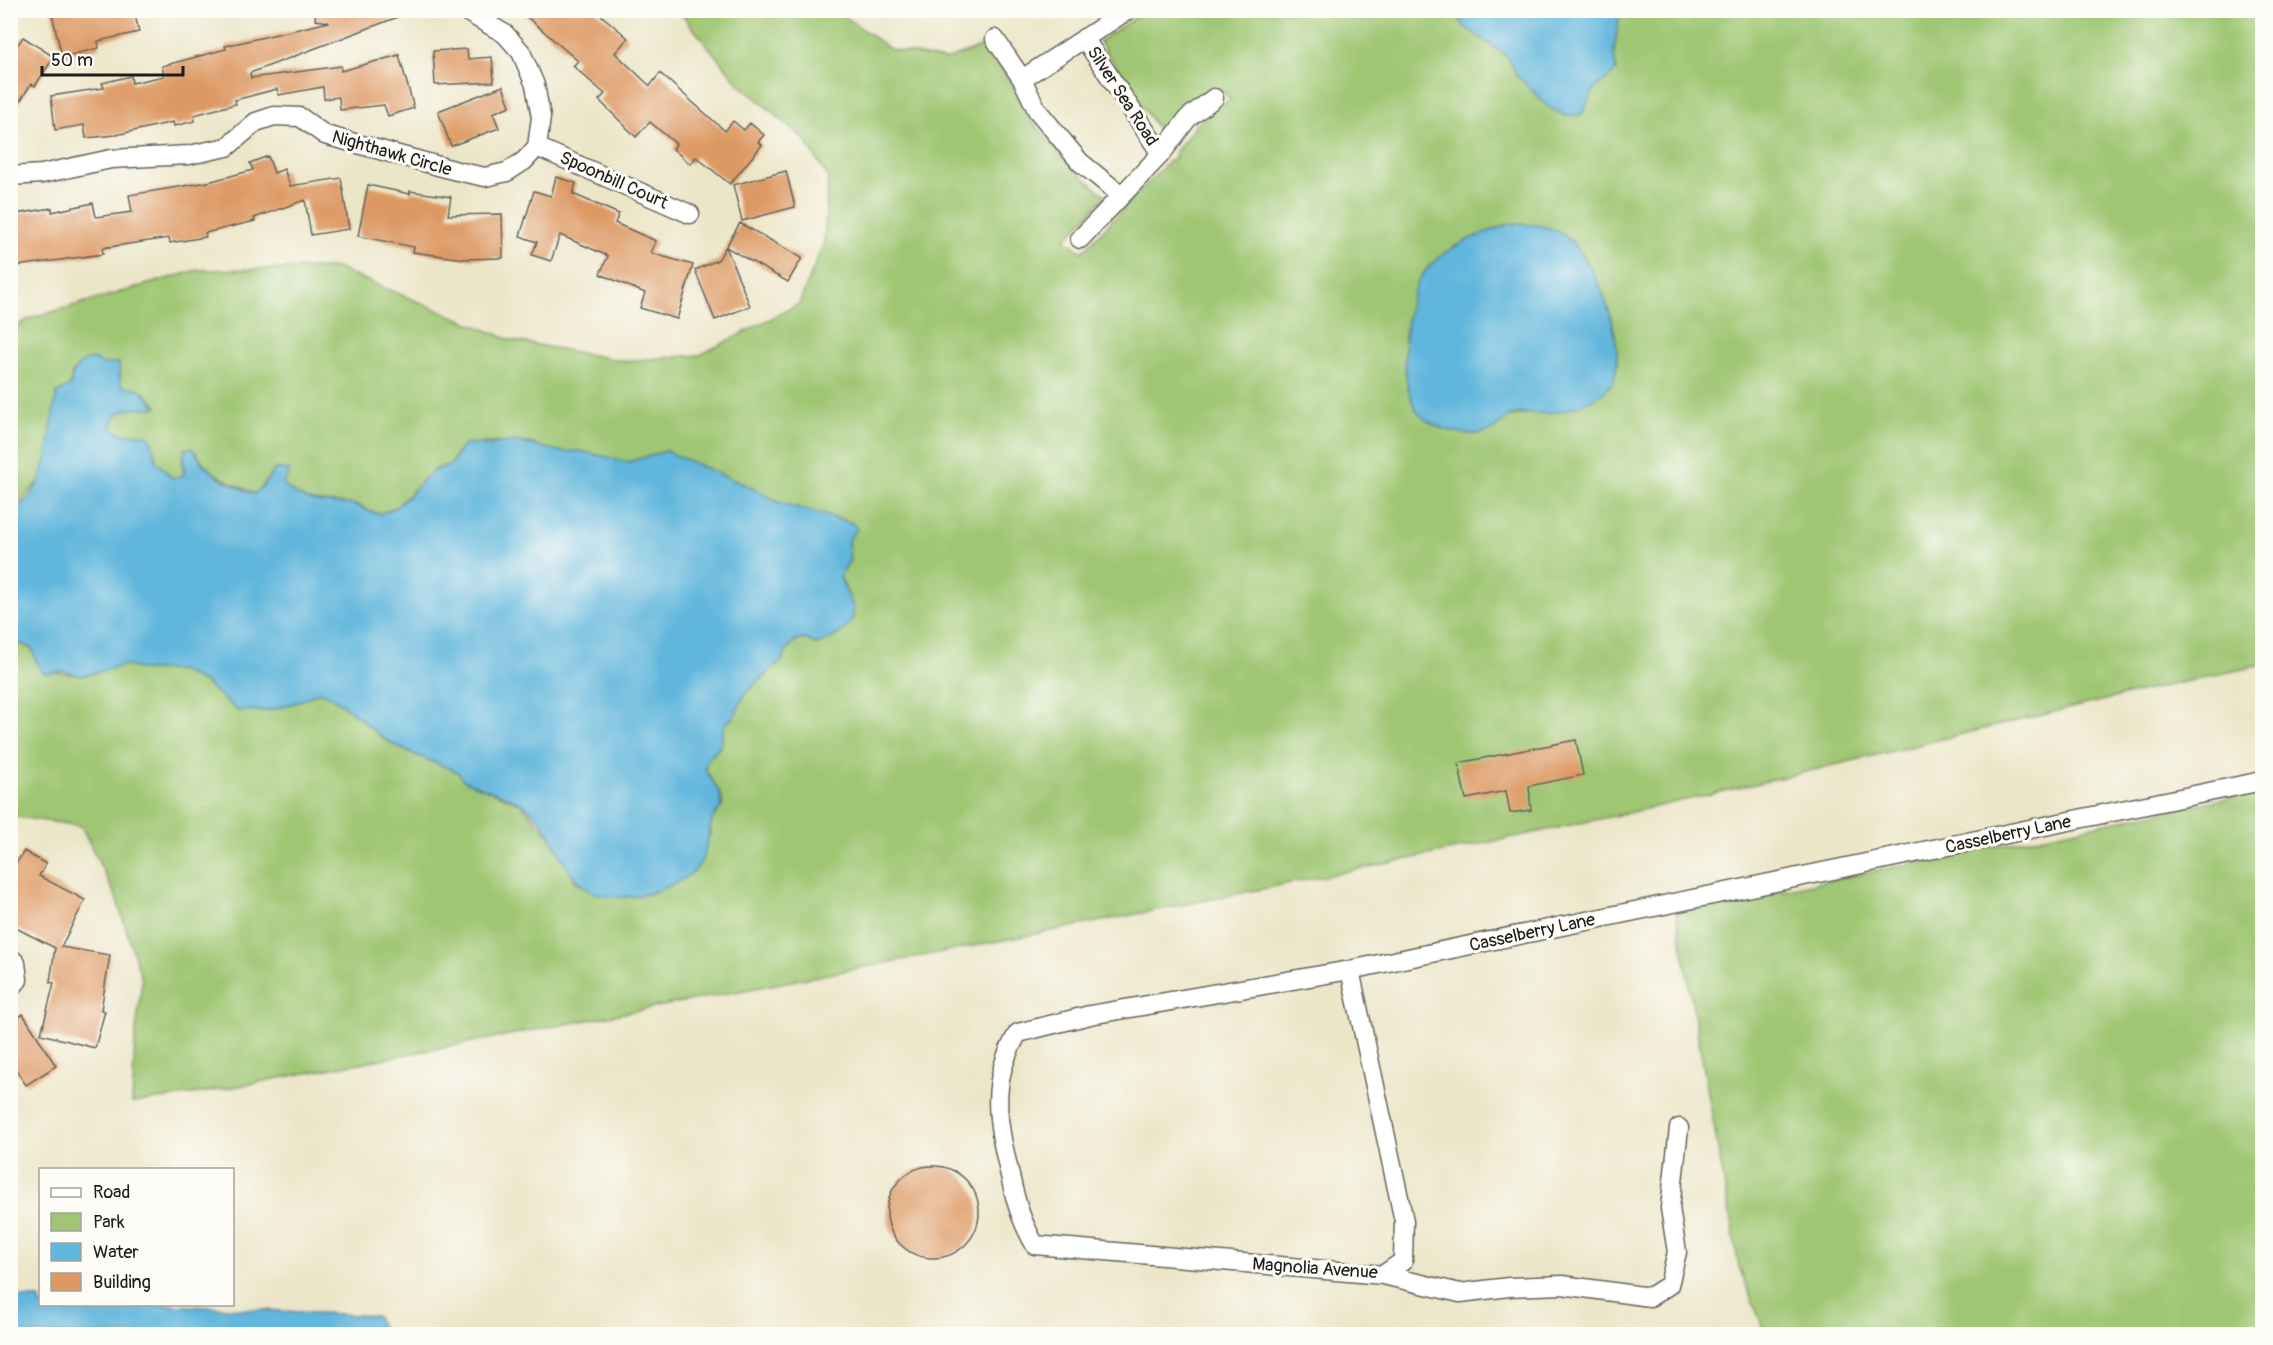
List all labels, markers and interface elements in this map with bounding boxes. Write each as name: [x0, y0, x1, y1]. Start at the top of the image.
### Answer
scale bar: [42, 39, 183, 77]
street label: Silver Sea Road: [1082, 42, 1163, 150]
text: 50 m: [51, 49, 93, 72]
street label: Nighthawk Circle: [329, 125, 455, 182]
street label: Spoonbill Court: [556, 146, 672, 215]
street label: Casselberry Lane: [1943, 810, 2073, 859]
street label: Casselberry Lane: [1467, 908, 1597, 957]
legend: [39, 1168, 234, 1306]
text: Road: [93, 1181, 130, 1204]
text: Park: [93, 1211, 125, 1234]
text: Water: [93, 1241, 139, 1264]
street label: Magnolia Avenue: [1251, 1253, 1379, 1284]
text: Building: [93, 1271, 151, 1294]

